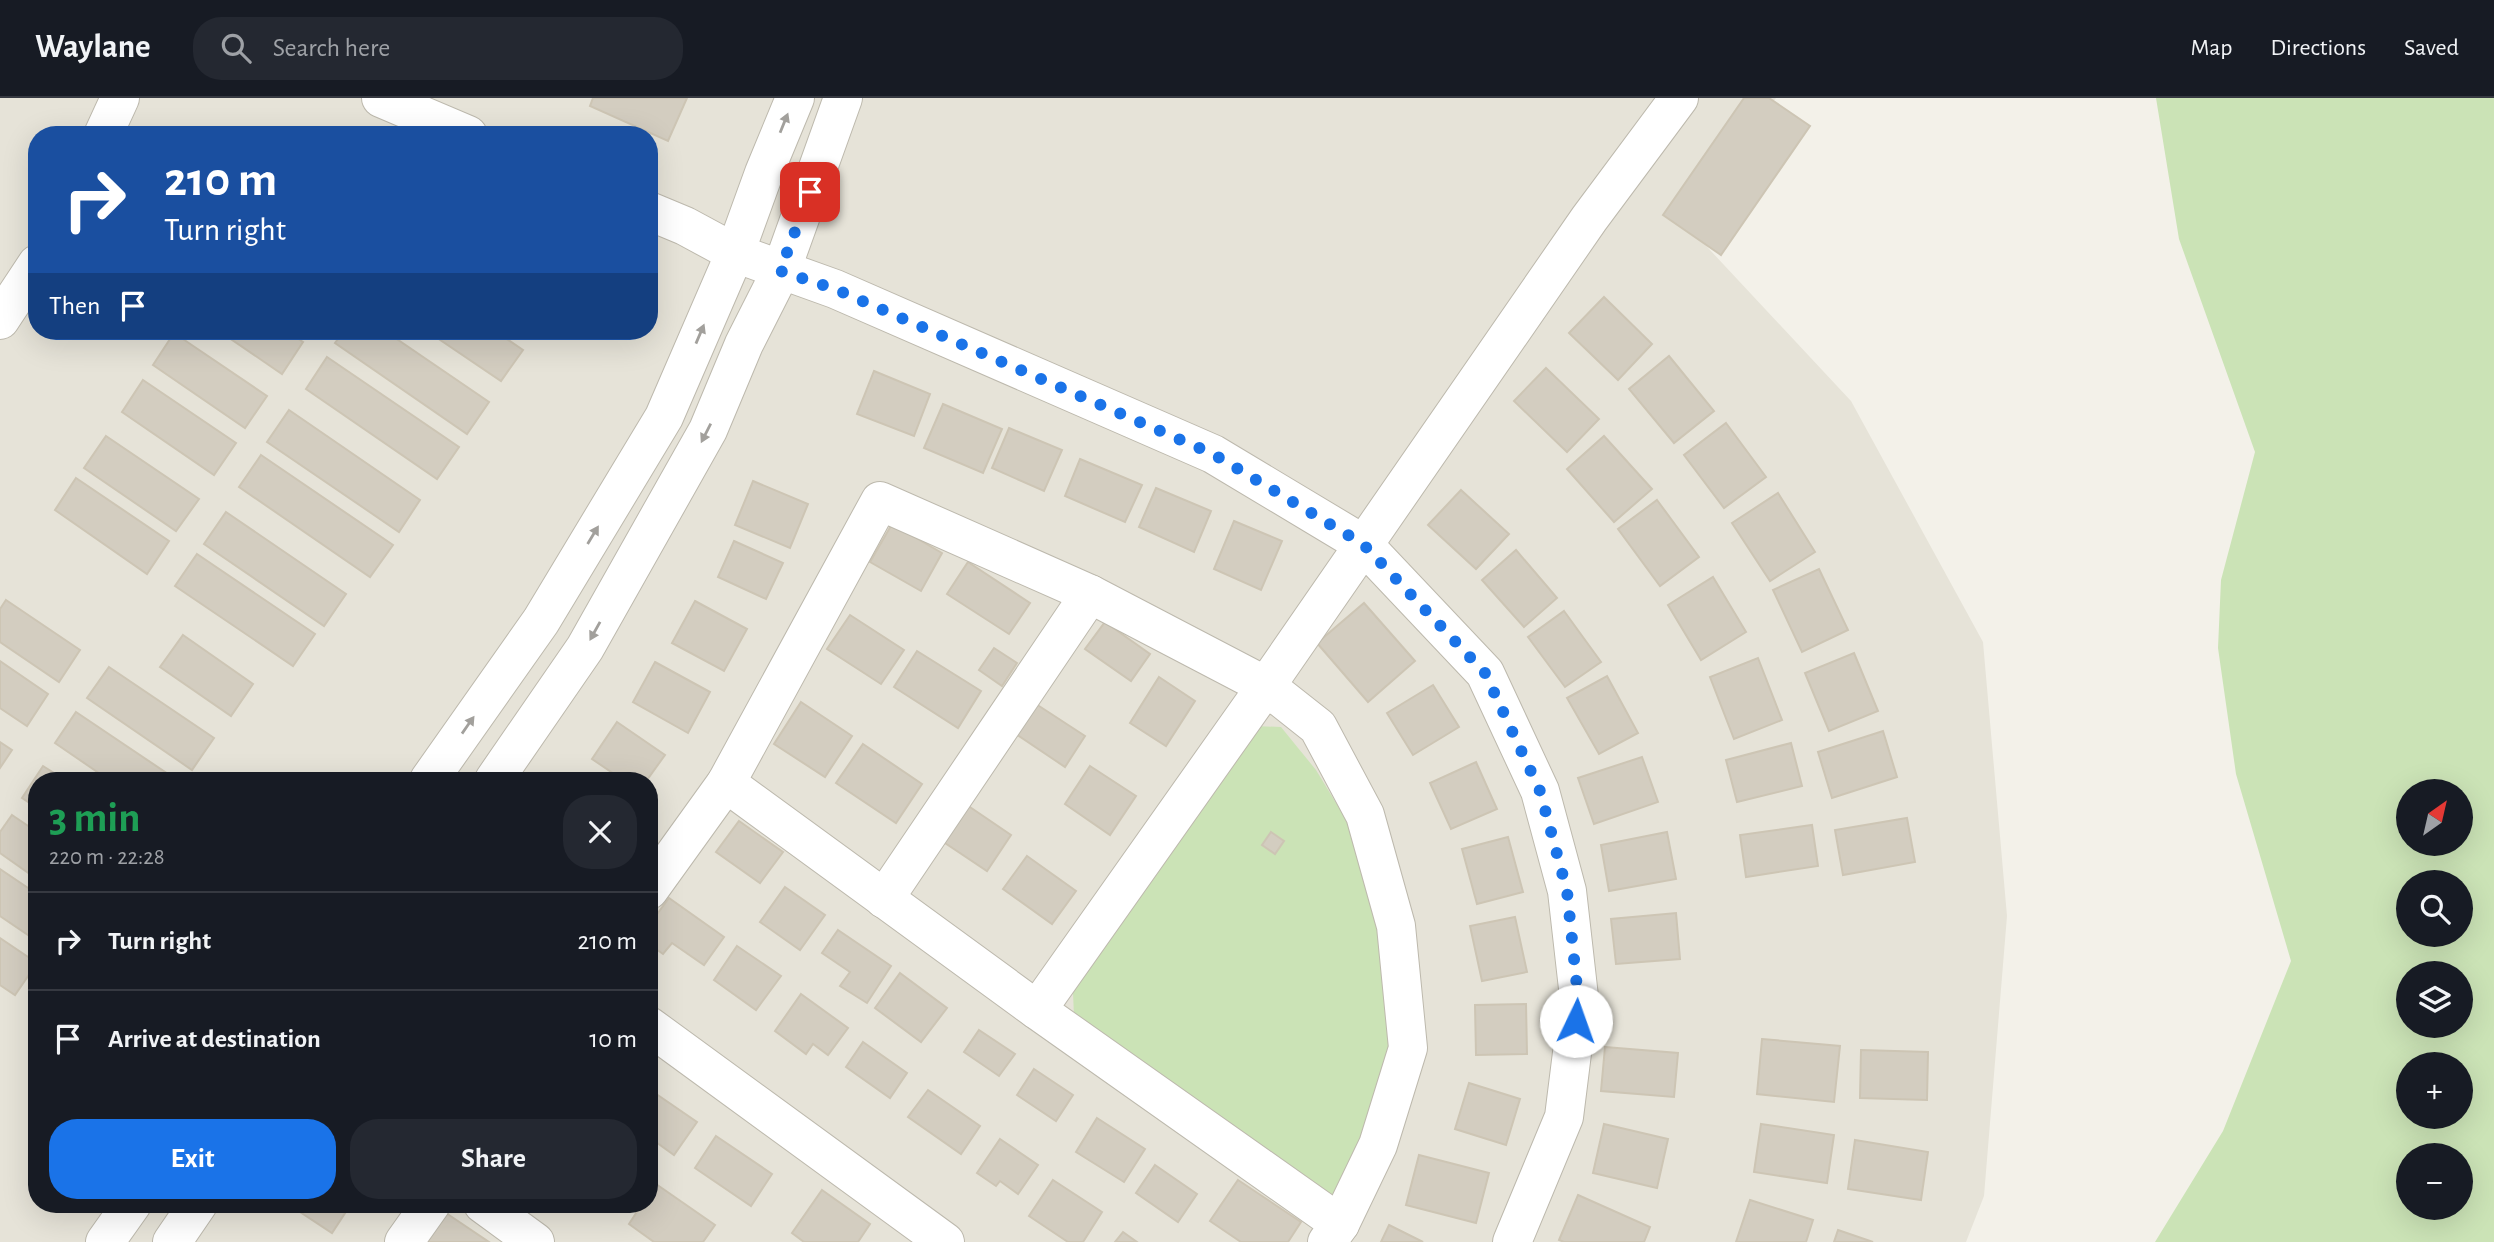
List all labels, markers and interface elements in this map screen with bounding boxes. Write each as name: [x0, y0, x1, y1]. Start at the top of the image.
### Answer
search box: [193, 17, 683, 80]
icon: search: [217, 29, 255, 67]
text: Waylane: [35, 31, 151, 64]
text: Search here: [273, 35, 390, 61]
text: Map: [2190, 36, 2232, 60]
text: Directions: [2270, 36, 2366, 60]
text: Saved: [2404, 36, 2459, 60]
one-way arrow: [779, 112, 790, 133]
icon: right: [49, 154, 140, 245]
text: 210 m: [164, 156, 277, 205]
pin: [780, 162, 840, 222]
icon: arrive: [791, 173, 829, 211]
text: Turn right: [164, 214, 286, 246]
icon: arrive: [114, 287, 152, 325]
text: Then: [49, 293, 100, 319]
one-way arrow: [694, 324, 706, 344]
one-way arrow: [700, 423, 711, 443]
one-way arrow: [587, 525, 600, 544]
one-way arrow: [589, 622, 601, 641]
one-way arrow: [461, 716, 475, 734]
north arrow: [2396, 779, 2473, 856]
map controls: [2396, 779, 2473, 1220]
button: close: [563, 795, 637, 869]
text: 3 min: [49, 797, 141, 839]
text: 220 m · 22:28: [49, 846, 165, 869]
button: search: [2396, 870, 2473, 947]
icon: right: [49, 922, 87, 960]
text: Turn right: [108, 928, 211, 954]
text: 210 m: [577, 928, 637, 954]
button: layers: [2396, 961, 2473, 1038]
position arrow: [1539, 984, 1613, 1058]
icon: arrive: [49, 1020, 87, 1058]
text: Arrive at destination: [108, 1026, 321, 1052]
text: 10 m: [589, 1026, 637, 1052]
button: +: [2396, 1052, 2473, 1129]
button: Exit: [49, 1119, 336, 1199]
button: Share: [350, 1119, 637, 1199]
button: −: [2396, 1143, 2473, 1220]

